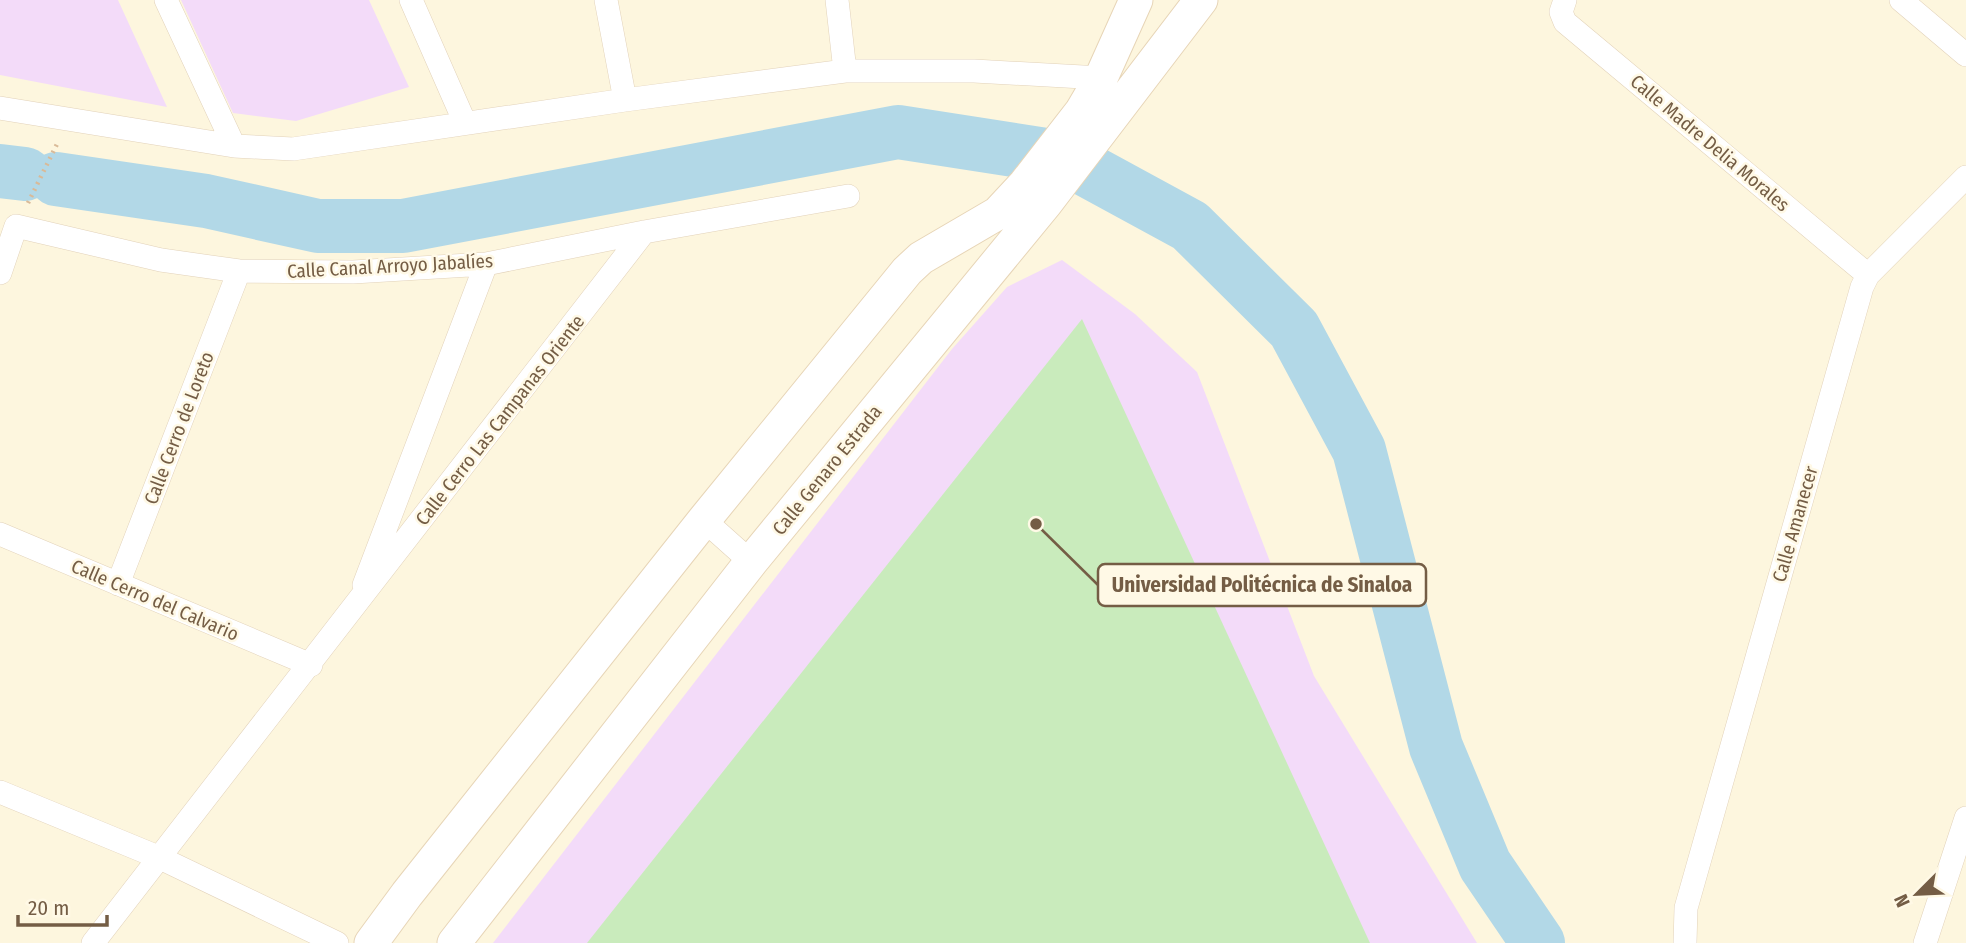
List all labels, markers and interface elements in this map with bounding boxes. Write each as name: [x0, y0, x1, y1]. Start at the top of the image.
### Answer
street label: Calle Madre Delia Morales: [1626, 70, 1794, 216]
street label: Calle Canal Arroyo Jabalíes: [286, 249, 494, 283]
street label: Calle Cerro Las Campanas Oriente: [411, 310, 589, 530]
street label: Calle Cerro de Loreto: [139, 348, 219, 508]
street label: Calle Genaro Estrada: [768, 400, 886, 540]
street label: Calle Amanecer: [1767, 463, 1823, 585]
street label: Calle Cerro del Calvario: [68, 554, 242, 646]
callout: Universidad Politécnica de Sinaloa: [1098, 564, 1426, 606]
text: Universidad Politécnica de Sinaloa: [1112, 572, 1412, 598]
north arrow: [1882, 859, 1952, 929]
scale bar: [18, 884, 107, 928]
text: N: [1889, 891, 1915, 911]
text: 20 m: [28, 895, 69, 921]

